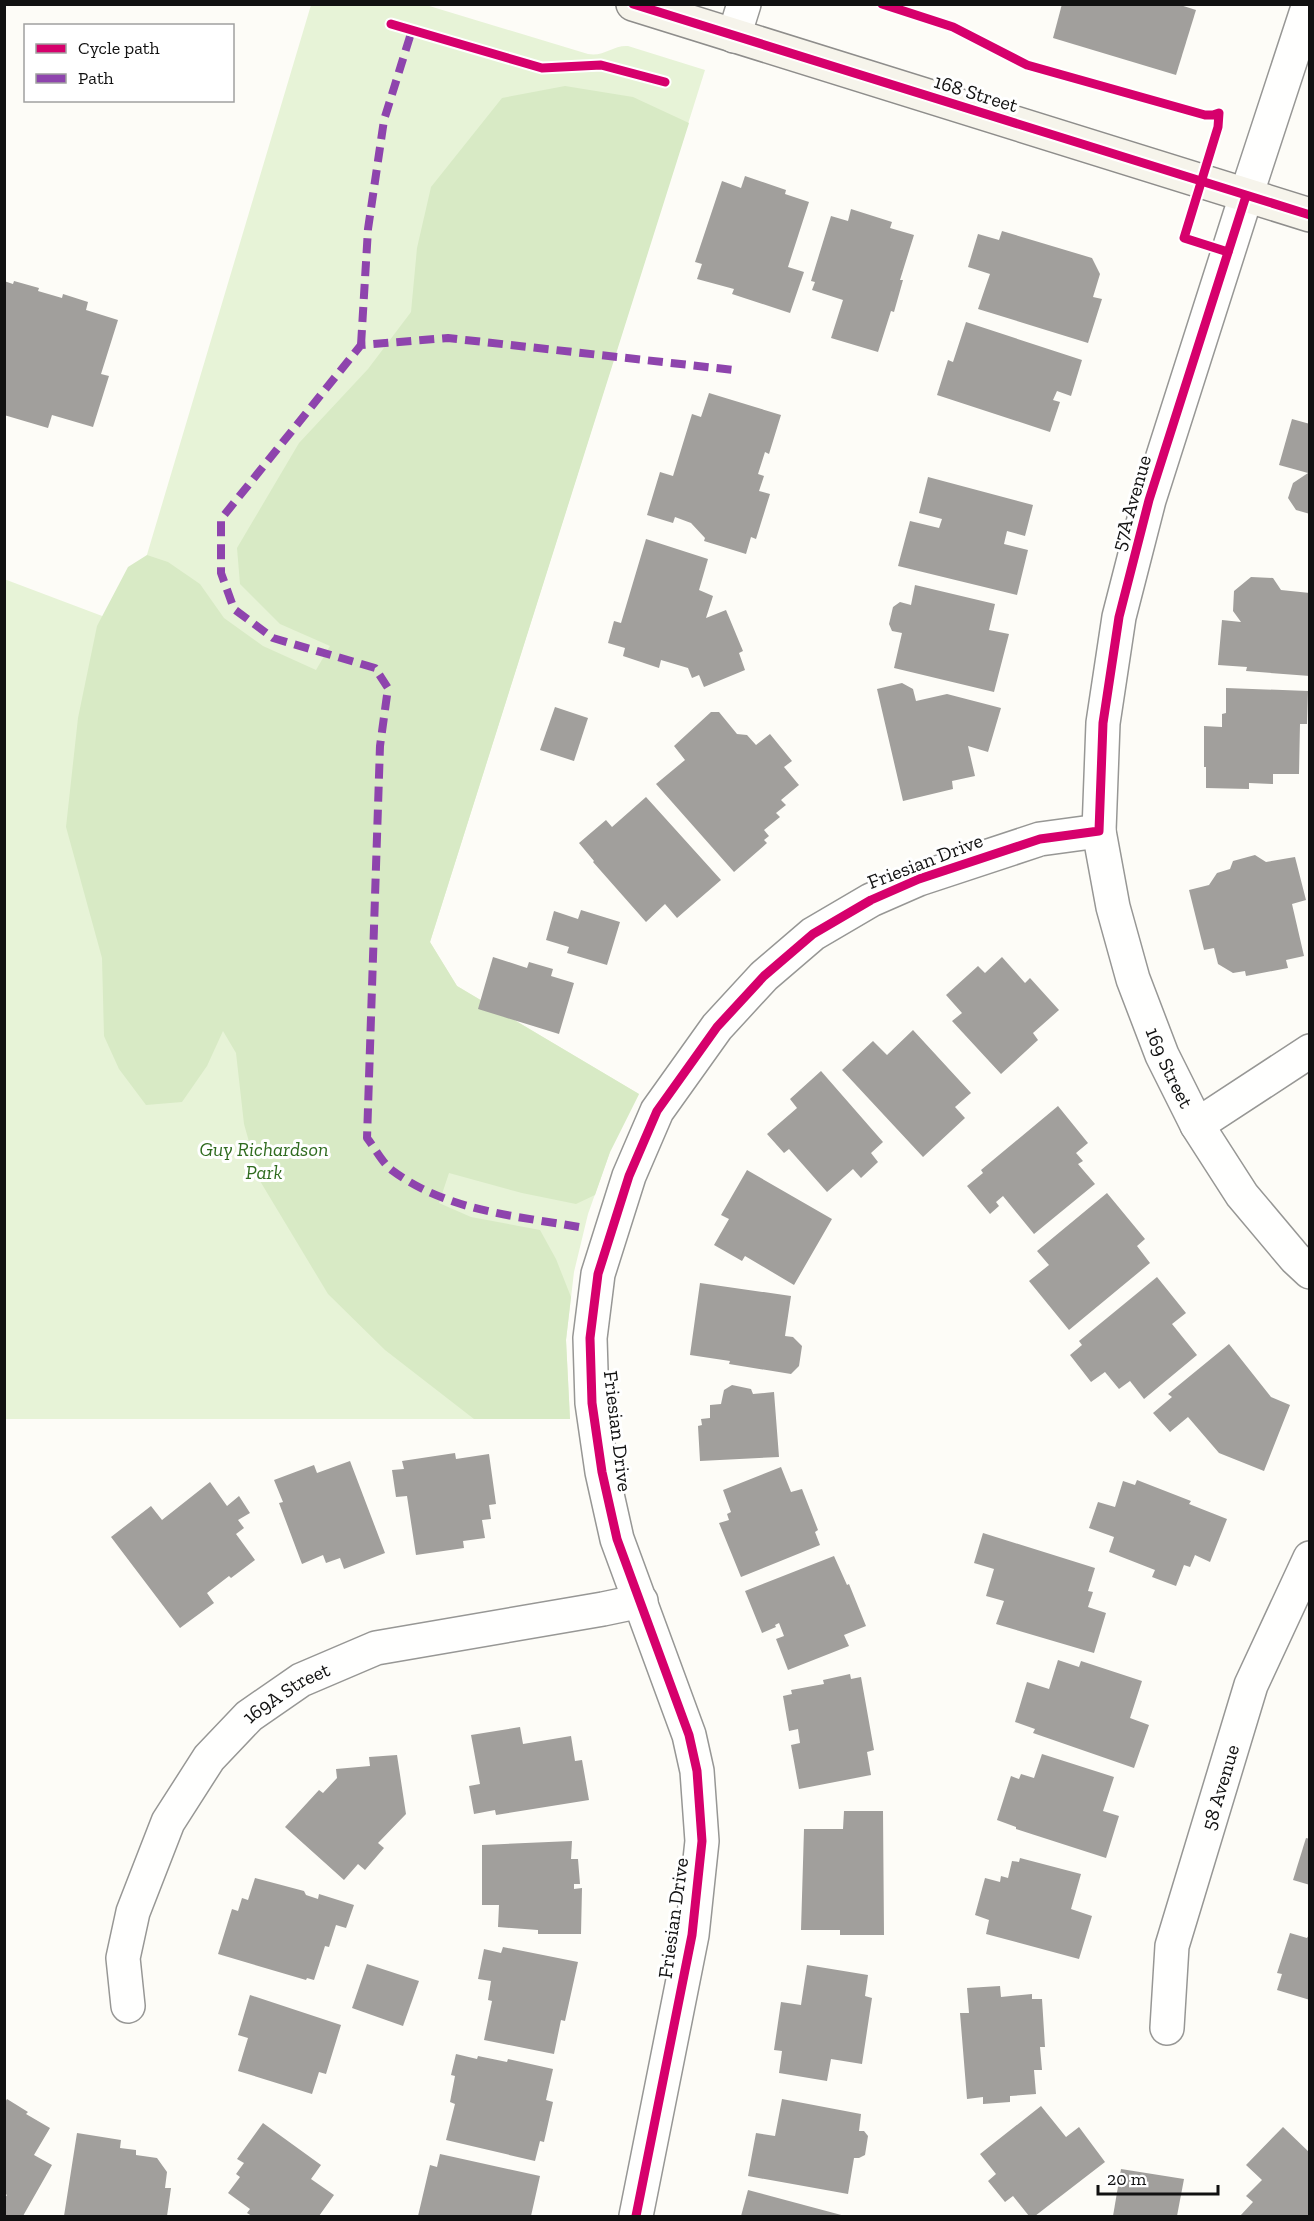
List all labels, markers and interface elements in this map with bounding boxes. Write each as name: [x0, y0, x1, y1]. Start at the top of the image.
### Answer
legend: [24, 24, 234, 102]
text: Cycle path: [78, 37, 160, 59]
text: Path: [78, 67, 114, 89]
street label: 168 Street: [931, 69, 1021, 117]
street label: 57A Avenue: [1106, 452, 1156, 554]
street label: Friesian Drive: [864, 828, 986, 894]
street label: 169 Street: [1141, 1024, 1199, 1112]
park label: Guy Richardson Park: [199, 1137, 329, 1184]
street label: Friesian Drive: [599, 1369, 637, 1493]
street label: 169A Street: [237, 1657, 334, 1728]
street label: 58 Avenue: [1196, 1741, 1244, 1833]
street label: Friesian Drive: [653, 1856, 693, 1980]
scale bar: [1098, 2158, 1218, 2196]
text: 20 m: [1107, 2168, 1147, 2190]

